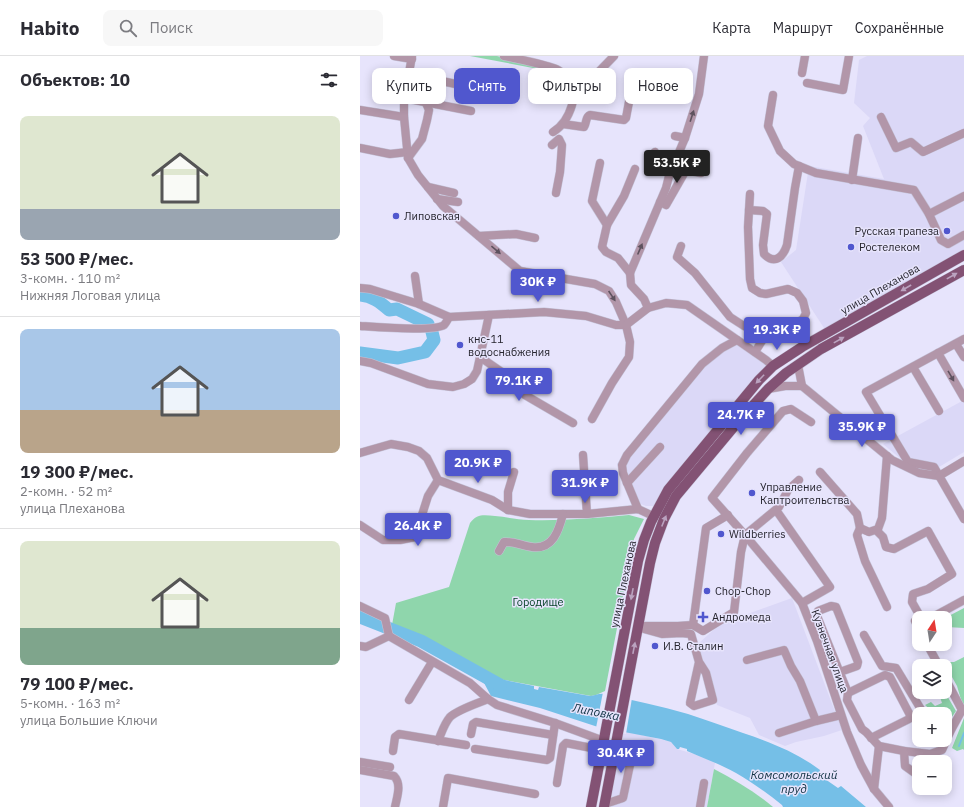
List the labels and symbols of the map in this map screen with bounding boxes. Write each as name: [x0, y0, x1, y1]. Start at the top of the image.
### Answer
one-way arrow: [689, 109, 695, 121]
pin: 53.5K ₽: [640, 150, 714, 184]
place label: Липовская: [404, 209, 460, 223]
marker: Липовская: [391, 211, 401, 221]
place label: Русская трапеза: [854, 224, 939, 238]
marker: Русская трапеза: [942, 226, 952, 236]
place label: Ростелеком: [859, 240, 920, 254]
marker: Ростелеком: [846, 242, 856, 252]
one-way arrow: [637, 243, 643, 255]
one-way arrow: [490, 246, 501, 255]
street label: улица Плеханова: [838, 261, 922, 317]
pin: 30K ₽: [510, 269, 566, 303]
one-way arrow: [946, 273, 958, 280]
one-way arrow: [900, 285, 912, 292]
one-way arrow: [609, 291, 616, 302]
pin: 19.3K ₽: [740, 317, 814, 351]
place label: кнс-11 водоснабжения: [468, 332, 550, 359]
one-way arrow: [833, 336, 845, 343]
marker: кнс-11 водоснабжения: [455, 340, 465, 350]
pin: 79.1K ₽: [482, 368, 556, 402]
one-way arrow: [948, 370, 955, 382]
one-way arrow: [755, 374, 765, 384]
pin: 24.7K ₽: [704, 402, 778, 436]
pin: 35.9K ₽: [825, 414, 899, 448]
pin: 20.9K ₽: [441, 450, 515, 484]
pin: 31.9K ₽: [548, 470, 622, 504]
place label: Управление Каптроительства: [760, 480, 849, 507]
marker: Управление Каптроительства: [747, 488, 757, 498]
pin: 26.4K ₽: [381, 513, 455, 547]
one-way arrow: [661, 515, 667, 527]
place label: Wildberries: [729, 527, 786, 541]
marker: Wildberries: [716, 529, 726, 539]
street label: улица Плеханова: [607, 539, 639, 629]
place label: Chop-Chop: [715, 584, 771, 598]
marker: Chop-Chop: [702, 586, 712, 596]
one-way arrow: [628, 588, 634, 600]
park label: Городище: [512, 595, 564, 609]
street label: Кузнечная улица: [808, 607, 852, 695]
place label: Андромеда: [712, 610, 771, 624]
marker: Андромеда: [697, 611, 709, 623]
north arrow: [912, 611, 952, 651]
place label: И.В. Сталин: [663, 639, 723, 653]
one-way arrow: [631, 641, 637, 654]
marker: И.В. Сталин: [650, 641, 660, 651]
water label: Липовка: [570, 699, 621, 723]
pin: 30.4K ₽: [584, 740, 658, 774]
water label: Комсомольский пруд: [750, 767, 838, 796]

